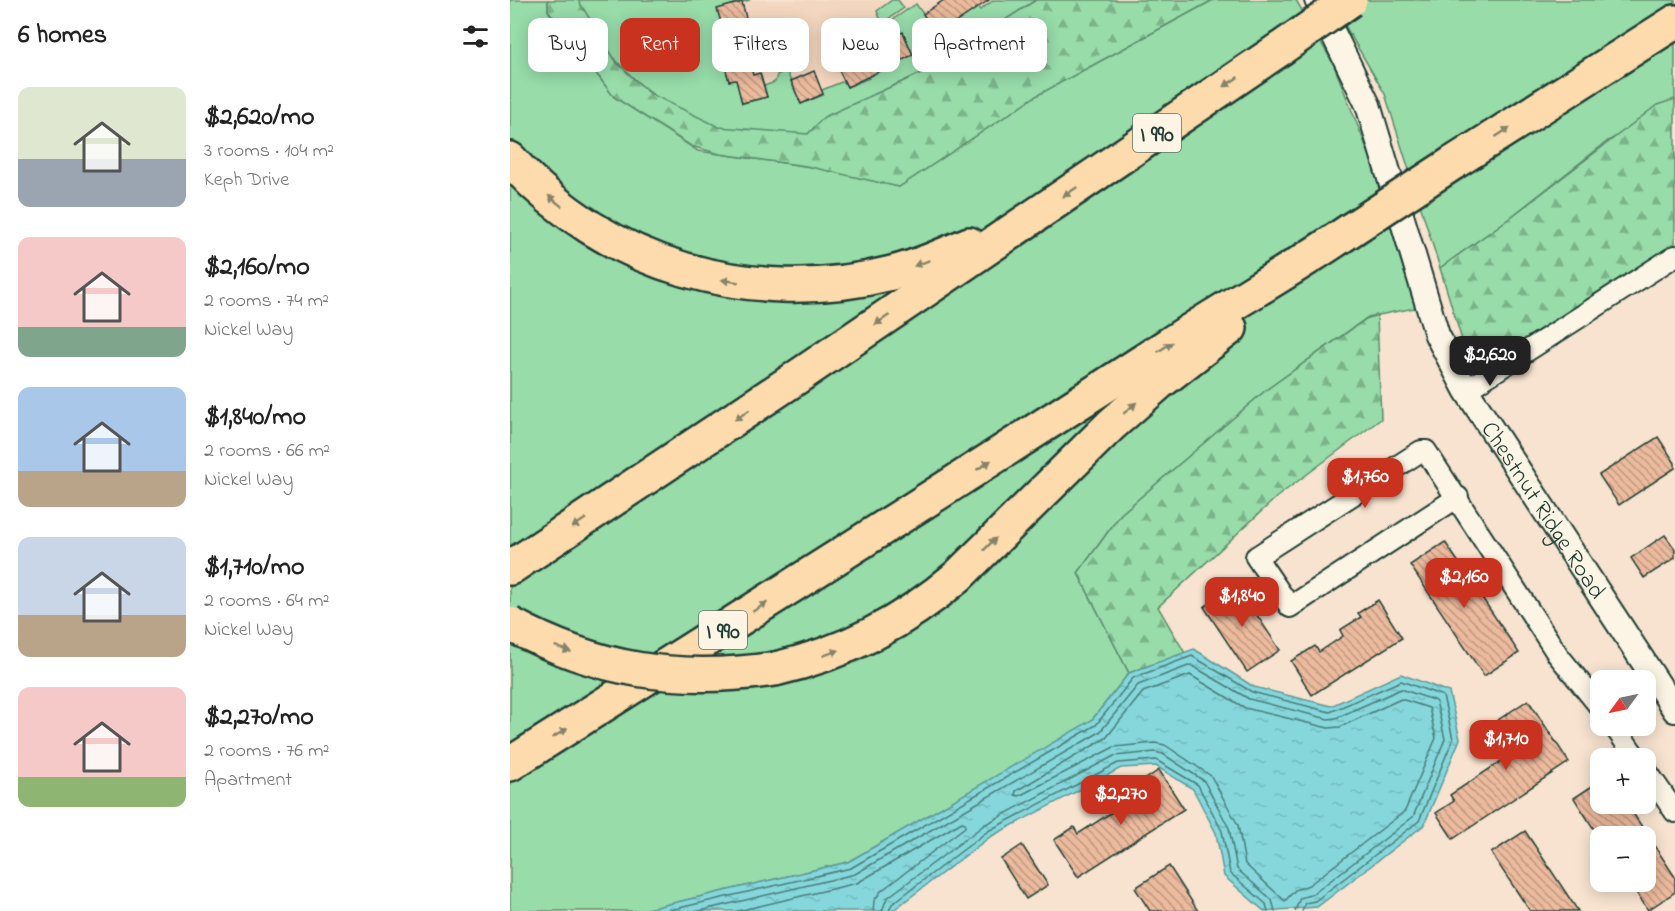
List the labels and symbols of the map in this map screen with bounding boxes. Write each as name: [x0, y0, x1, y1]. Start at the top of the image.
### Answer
one-way arrow: [1224, 76, 1240, 88]
road number: I 990: [1133, 114, 1181, 152]
one-way arrow: [1494, 126, 1511, 137]
one-way arrow: [1063, 186, 1079, 198]
one-way arrow: [547, 195, 563, 208]
one-way arrow: [913, 258, 931, 268]
one-way arrow: [721, 276, 740, 285]
one-way arrow: [874, 314, 890, 325]
pin: $2,620: [1441, 336, 1539, 387]
one-way arrow: [1157, 341, 1173, 352]
one-way arrow: [1122, 402, 1137, 415]
one-way arrow: [733, 409, 750, 420]
street label: Chestnut Ridge Road: [1471, 415, 1613, 607]
pin: $1,760: [1316, 458, 1414, 509]
one-way arrow: [976, 459, 992, 470]
one-way arrow: [571, 517, 588, 528]
one-way arrow: [983, 536, 997, 551]
pin: $2,160: [1415, 558, 1513, 609]
pin: $1,840: [1193, 577, 1291, 628]
one-way arrow: [752, 601, 768, 612]
road number: I 990: [699, 611, 747, 649]
one-way arrow: [554, 644, 572, 654]
one-way arrow: [822, 648, 840, 658]
north arrow: [1590, 670, 1656, 736]
pin: $1,710: [1457, 720, 1555, 771]
one-way arrow: [551, 727, 567, 739]
pin: $2,270: [1072, 775, 1170, 826]

